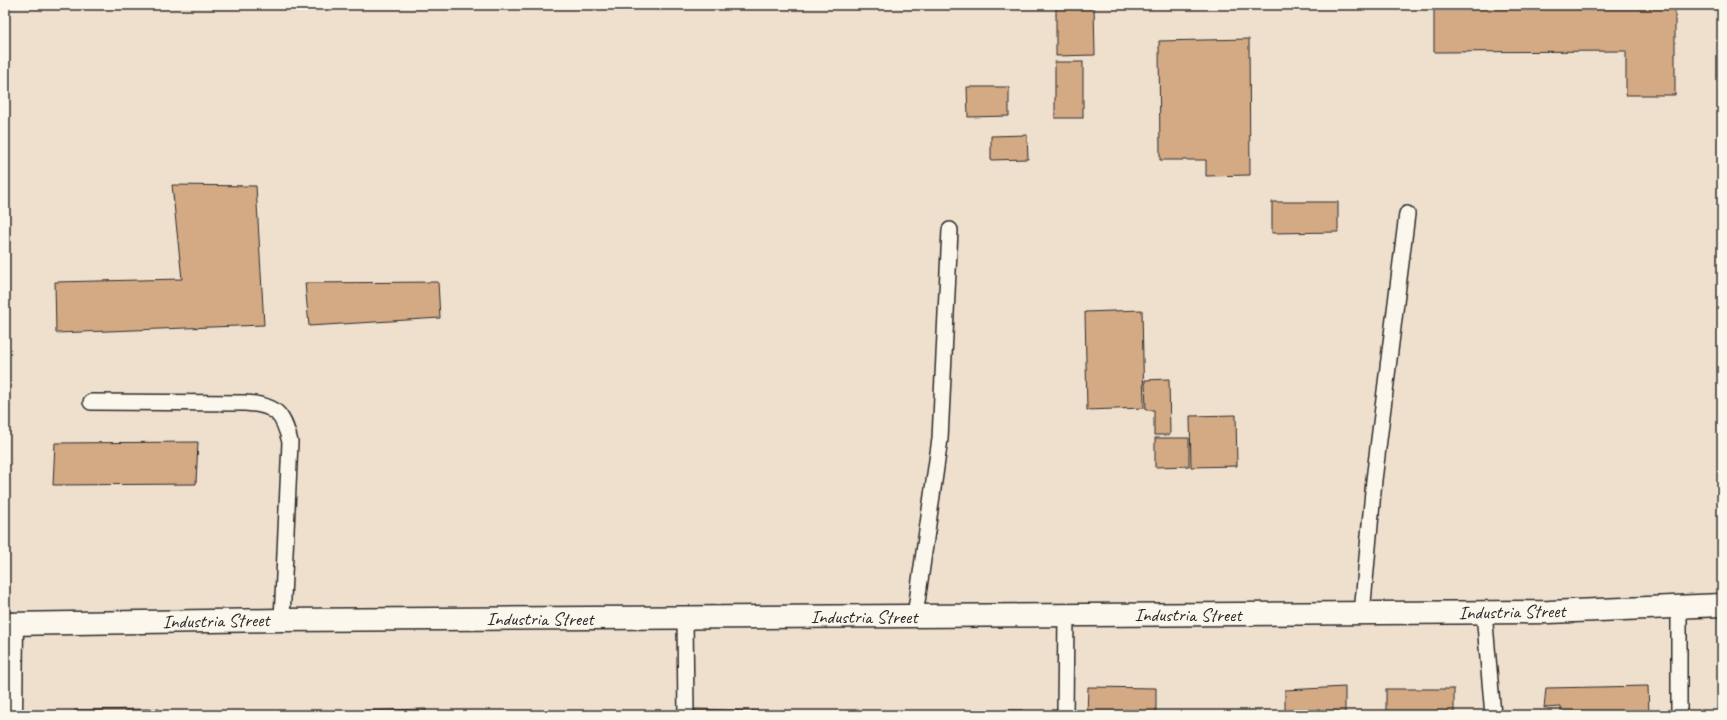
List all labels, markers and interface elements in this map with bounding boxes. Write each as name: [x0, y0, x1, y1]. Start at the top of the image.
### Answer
street label: Industria Street: [1458, 599, 1567, 625]
street label: Industria Street: [1134, 603, 1243, 627]
street label: Industria Street: [810, 605, 919, 629]
street label: Industria Street: [486, 607, 595, 631]
street label: Industria Street: [162, 608, 271, 634]

